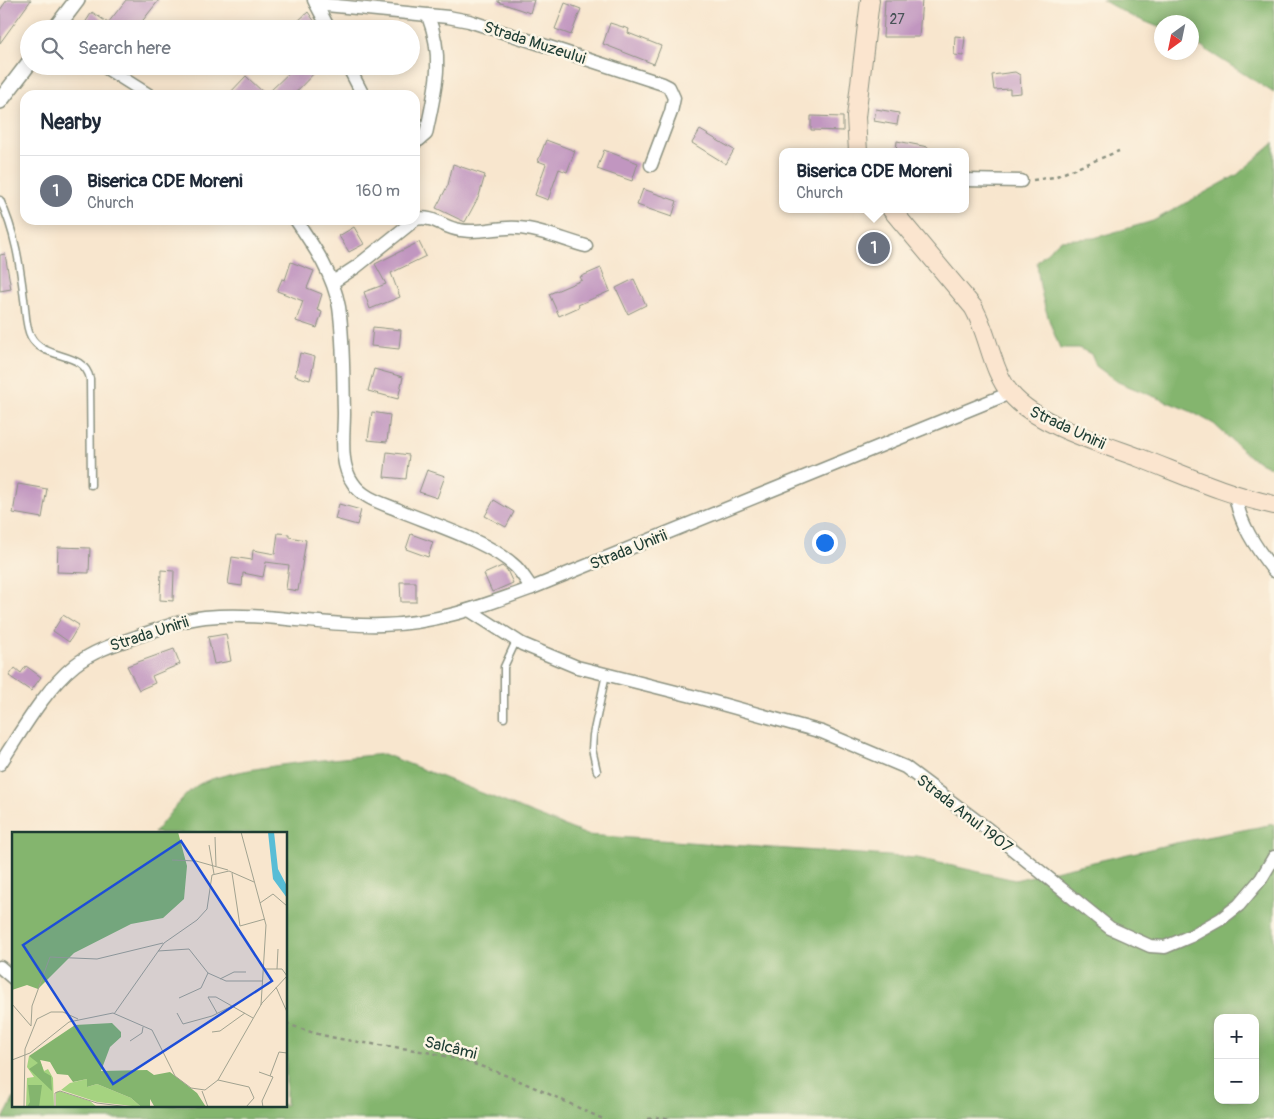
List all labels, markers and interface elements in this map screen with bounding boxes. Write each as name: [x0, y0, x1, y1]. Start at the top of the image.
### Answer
house number: 27: [889, 11, 905, 28]
north arrow: [1154, 15, 1199, 60]
street label: Strada Muzeului: [481, 17, 588, 69]
search box: [20, 20, 420, 75]
icon: search: [38, 34, 66, 62]
text: Search here: [78, 36, 171, 60]
text: Nearby: [40, 109, 101, 136]
popup: [779, 148, 969, 213]
text: Biserica CDE Moreni: [796, 159, 952, 183]
text: Biserica CDE Moreni: [87, 169, 243, 193]
text: 1: [53, 181, 59, 201]
text: 160 m: [356, 181, 400, 201]
text: Church: [796, 183, 843, 203]
text: Church: [87, 193, 134, 213]
pin: 1: [858, 229, 890, 267]
street label: Strada Unirii: [1026, 402, 1109, 454]
street label: Strada Unirii: [587, 525, 670, 574]
your location: [812, 530, 838, 556]
street label: Strada Unirii: [107, 612, 191, 656]
street label: Strada Anul 1907: [912, 770, 1017, 858]
inset map: [12, 832, 288, 1106]
map controls: [1214, 1014, 1259, 1104]
button: +: [1214, 1014, 1259, 1059]
street label: Salcâmi: [423, 1032, 479, 1064]
button: −: [1214, 1059, 1259, 1104]

